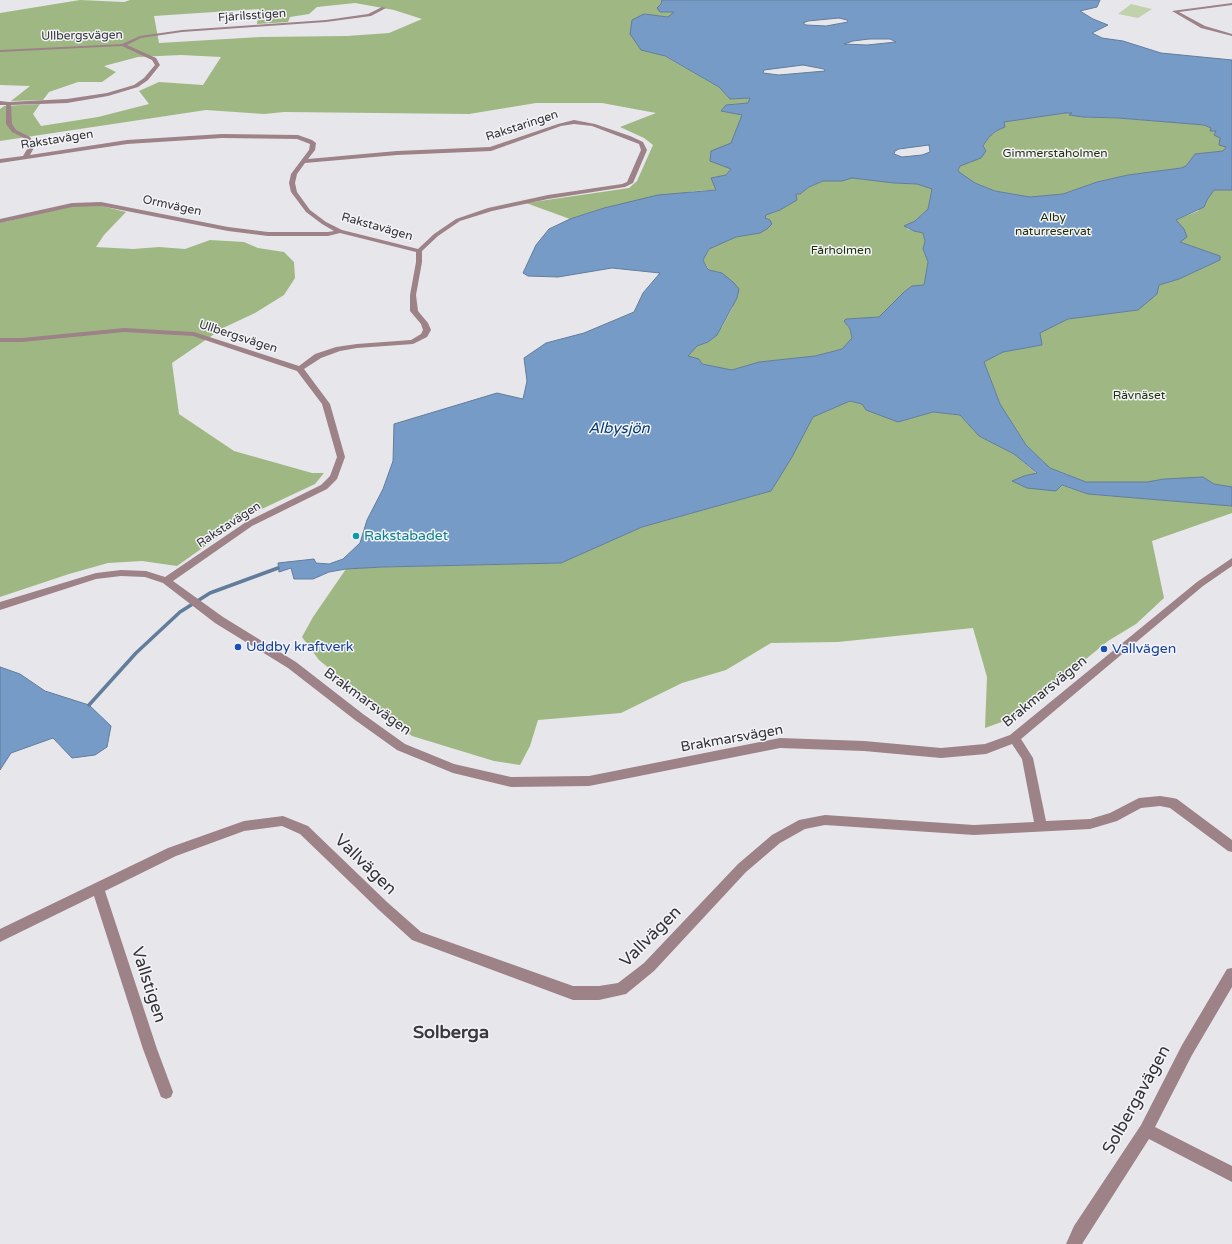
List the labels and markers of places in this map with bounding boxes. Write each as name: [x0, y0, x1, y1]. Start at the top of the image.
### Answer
place label: Rakstabadet: [364, 528, 448, 544]
marker: Rakstabadet: [351, 531, 361, 541]
place label: Uddby kraftverk: [246, 639, 353, 655]
place label: Vallvägen: [1112, 641, 1176, 657]
marker: Uddby kraftverk: [233, 642, 243, 652]
marker: Vallvägen: [1099, 644, 1109, 654]

